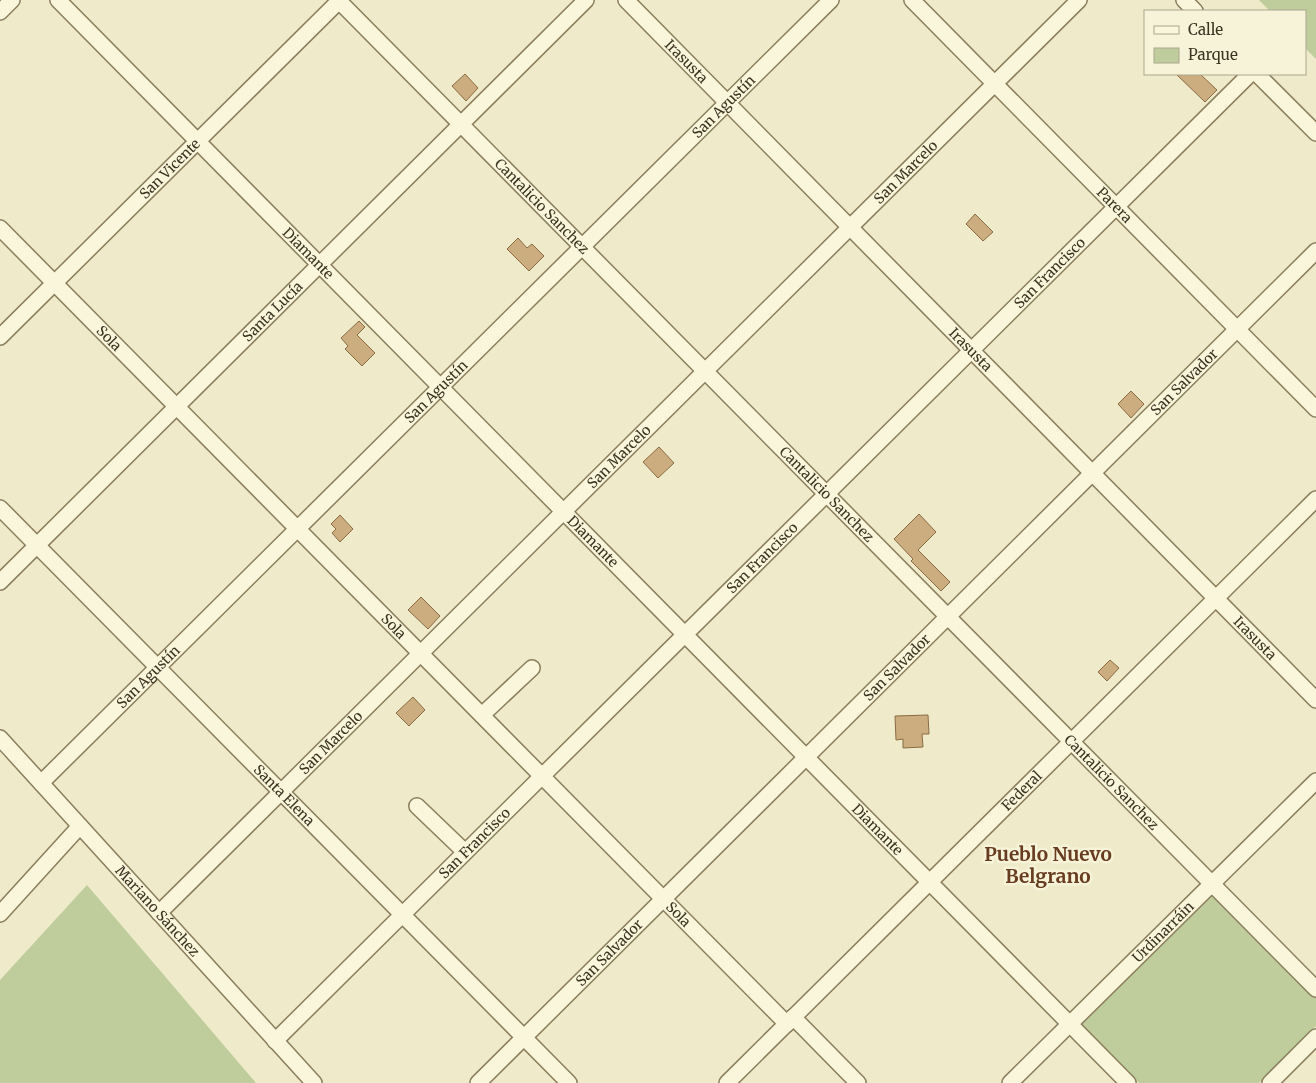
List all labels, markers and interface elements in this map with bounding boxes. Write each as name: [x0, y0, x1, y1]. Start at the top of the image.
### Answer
legend: [1144, 10, 1306, 75]
text: Calle: [1188, 20, 1223, 39]
street label: Irasusta: [661, 36, 712, 87]
text: Parque: [1188, 45, 1238, 64]
street label: San Agustín: [688, 71, 759, 142]
street label: San Vicente: [136, 135, 204, 203]
street label: San Marcelo: [870, 136, 941, 207]
street label: Cantalicio Sanchez: [491, 155, 593, 258]
street label: Parera: [1093, 183, 1136, 227]
street label: Diamante: [279, 224, 338, 283]
street label: San Francisco: [1010, 233, 1089, 312]
street label: Santa Lucía: [238, 277, 307, 345]
street label: Sola: [93, 322, 126, 355]
street label: Irasusta: [945, 324, 996, 376]
street label: San Salvador: [1147, 345, 1221, 419]
street label: San Agustín: [400, 356, 471, 427]
street label: San Marcelo: [583, 421, 655, 492]
street label: Cantalicio Sanchez: [776, 443, 878, 546]
street label: Diamante: [563, 512, 622, 571]
street label: San Francisco: [723, 519, 802, 597]
street label: Sola: [377, 610, 410, 643]
street label: Irasusta: [1230, 612, 1281, 664]
street label: San Salvador: [859, 630, 934, 704]
street label: San Agustín: [113, 641, 184, 712]
street label: San Marcelo: [295, 707, 366, 778]
street label: Cantalicio Sanchez: [1060, 731, 1163, 834]
street label: Santa Elena: [250, 761, 319, 830]
street label: Federal: [998, 767, 1046, 815]
street label: Diamante: [848, 800, 907, 859]
street label: San Francisco: [435, 804, 514, 882]
district label: Pueblo Nuevo Belgrano: [984, 842, 1112, 888]
street label: Mariano Sánchez: [112, 862, 204, 961]
street label: Sola: [662, 898, 695, 931]
street label: Urdinarráin: [1128, 898, 1198, 966]
street label: San Salvador: [572, 915, 647, 990]

